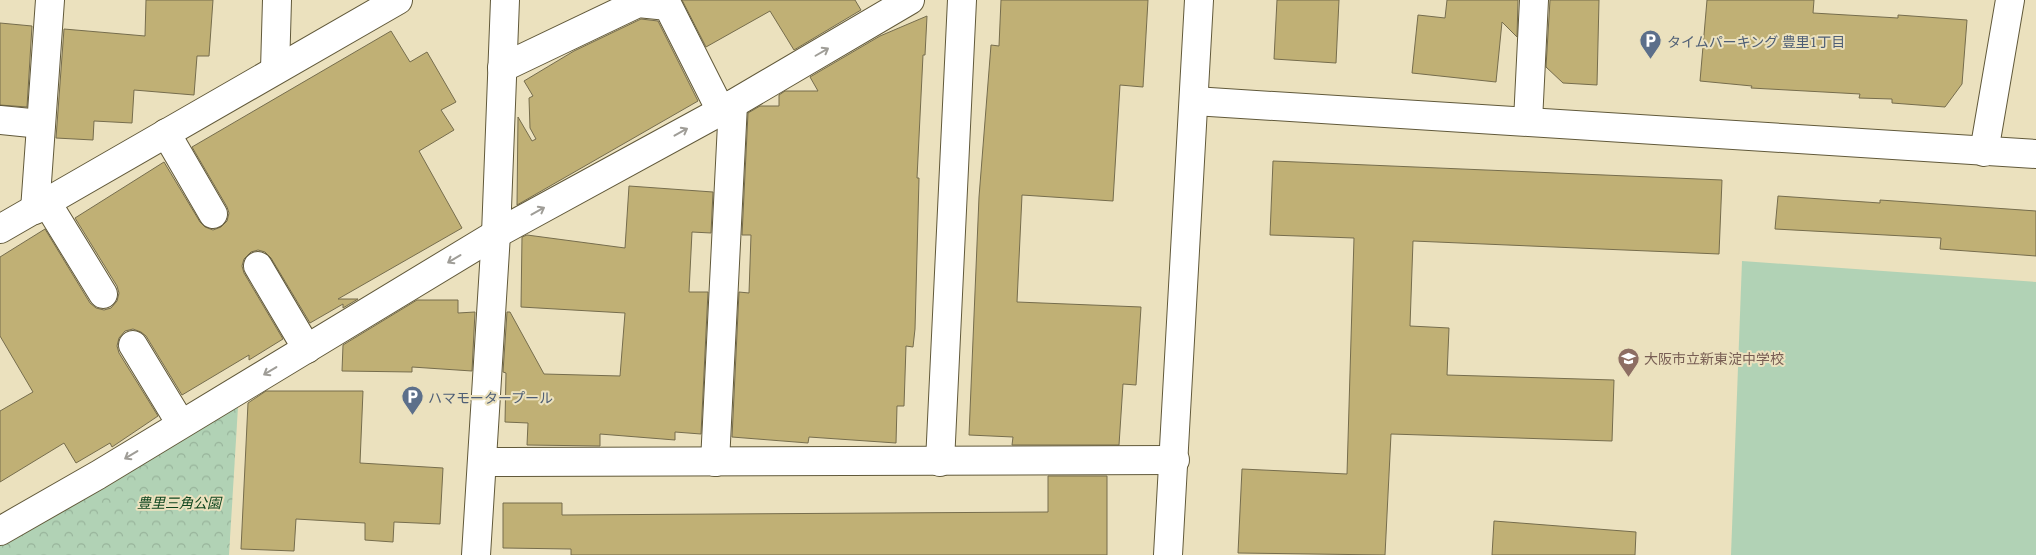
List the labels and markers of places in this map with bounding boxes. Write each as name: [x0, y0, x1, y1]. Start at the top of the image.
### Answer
parking icon: タイムパーキング 豊里1丁目: [1639, 29, 1663, 60]
place label: タイムパーキング 豊里1丁目: [1667, 32, 1845, 51]
school or university icon: 大阪市立新東淀中学校: [1616, 346, 1640, 377]
place label: 大阪市立新東淀中学校: [1644, 349, 1784, 368]
parking icon: ハマモータープール: [400, 385, 424, 416]
place label: ハマモータープール: [428, 388, 553, 407]

